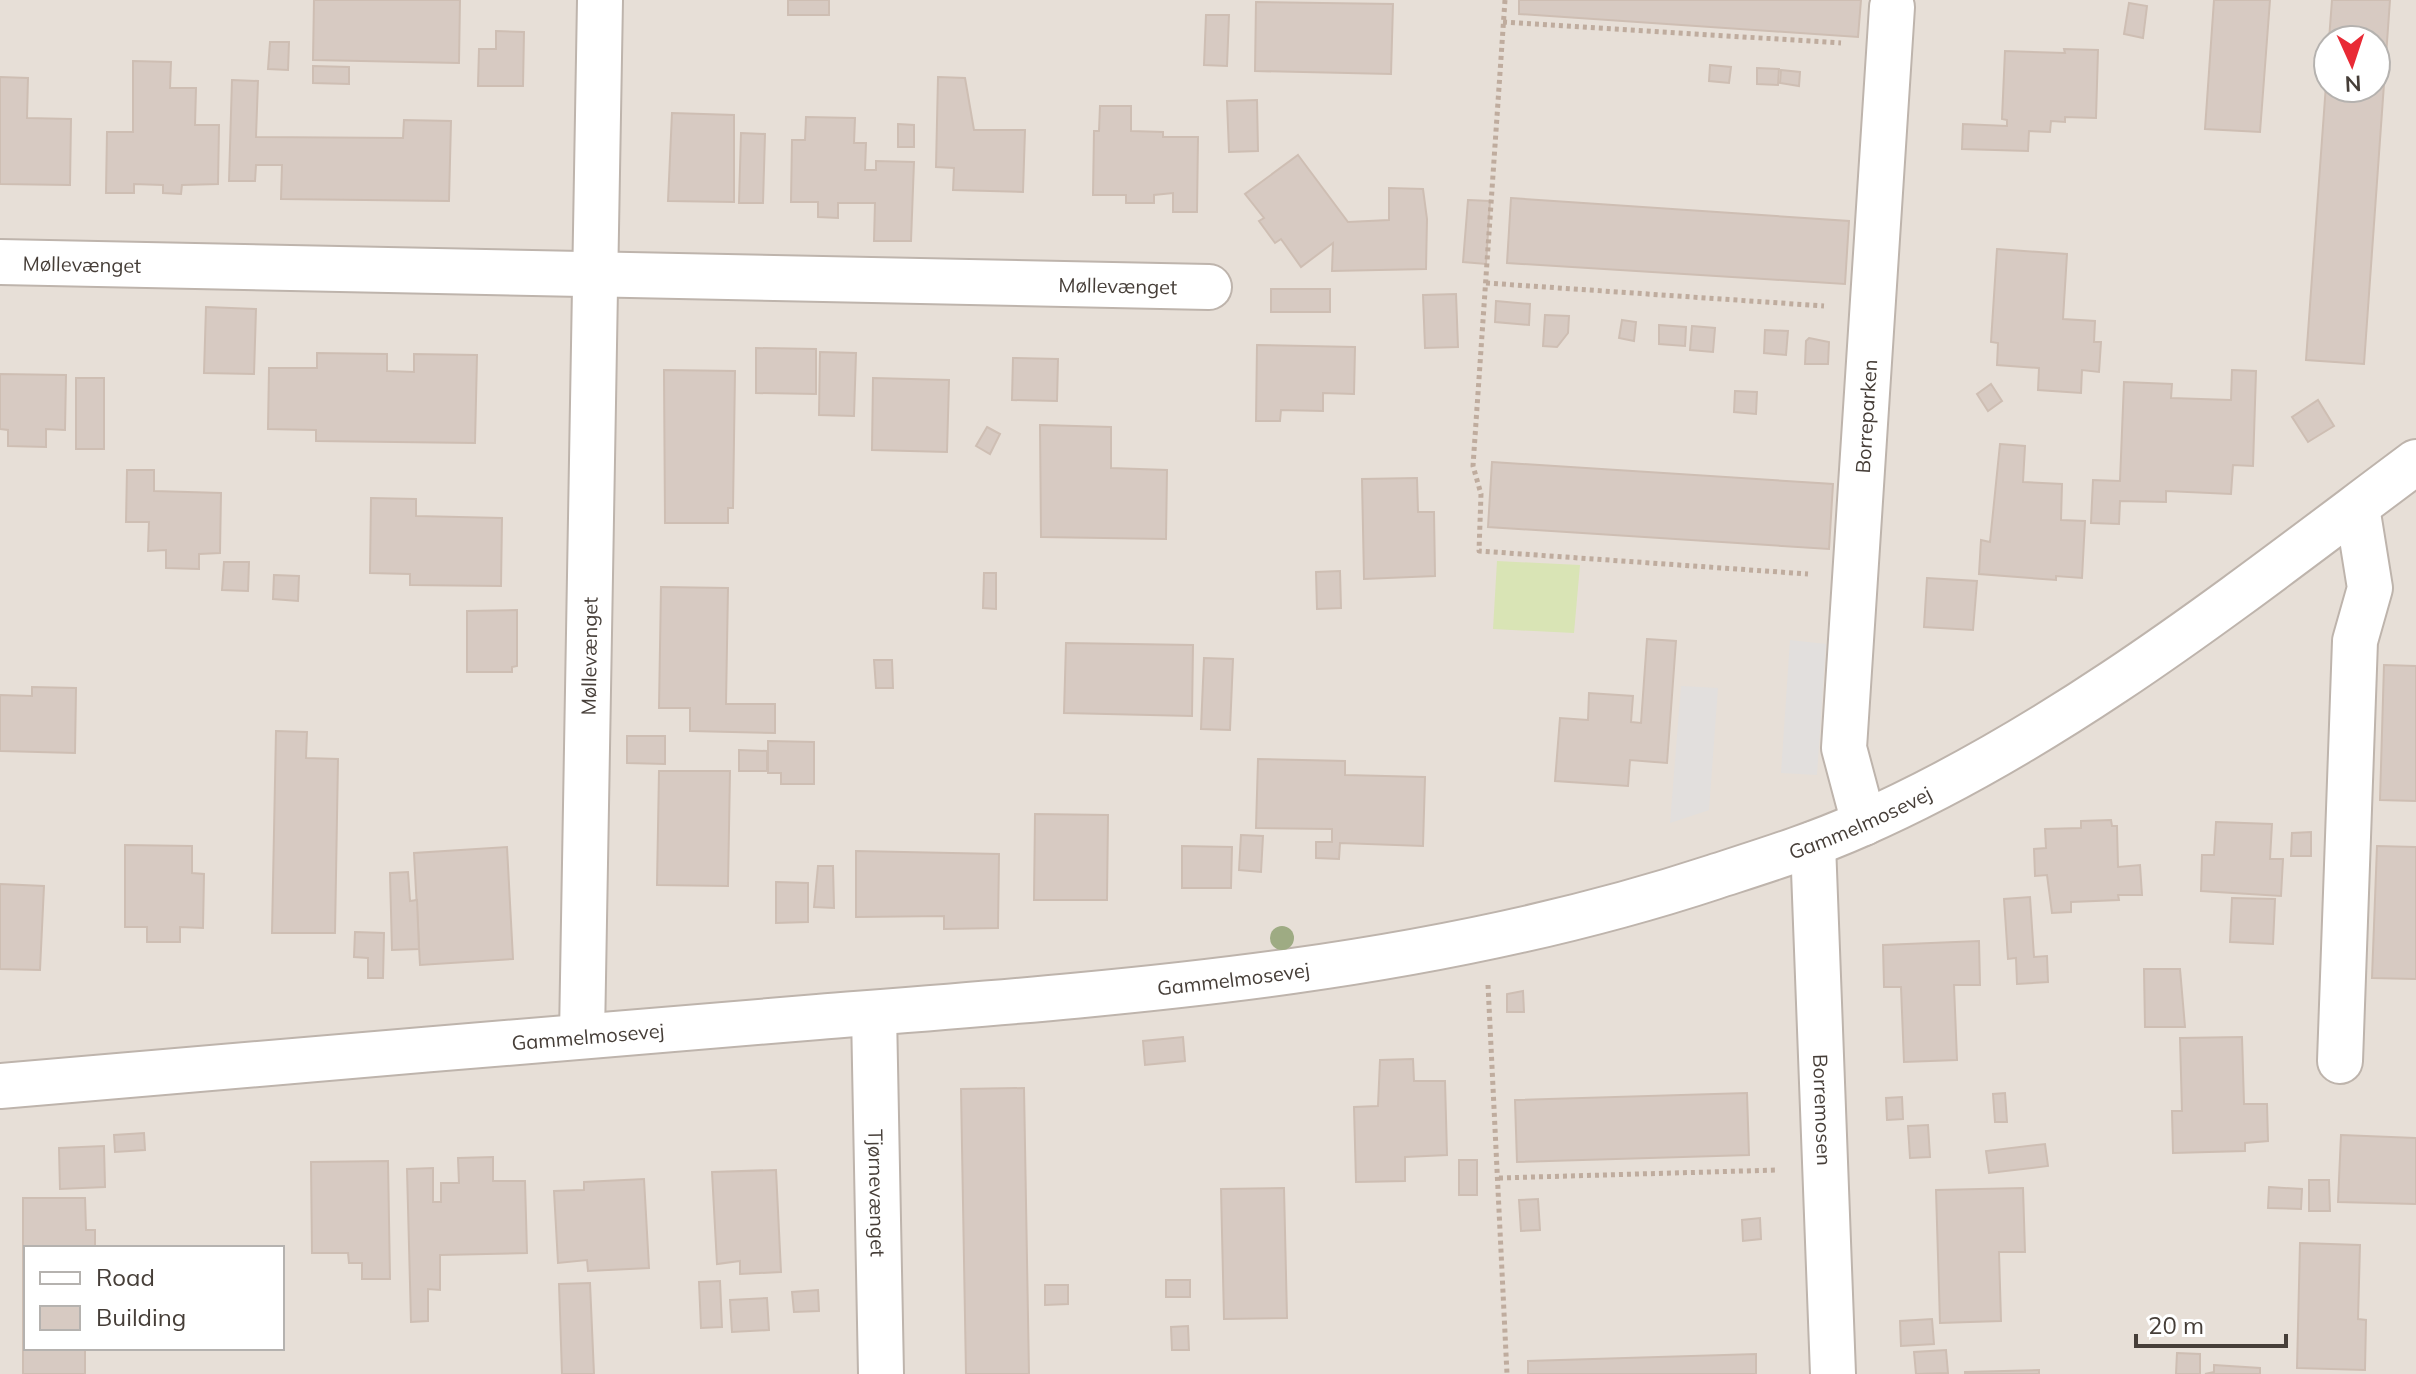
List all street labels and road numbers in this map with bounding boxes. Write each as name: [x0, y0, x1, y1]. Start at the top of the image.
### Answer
street label: Møllevænget: [22, 250, 142, 277]
street label: Møllevænget: [1058, 271, 1177, 299]
street label: Borreparken: [1849, 358, 1882, 474]
street label: Møllevænget: [575, 597, 602, 716]
street label: Gammelmosevej: [1785, 780, 1935, 864]
street label: Gammelmosevej: [1156, 956, 1311, 1000]
street label: Gammelmosevej: [510, 1017, 665, 1055]
street label: Borremosen: [1808, 1053, 1838, 1166]
street label: Tjørnevænget: [864, 1129, 891, 1257]

